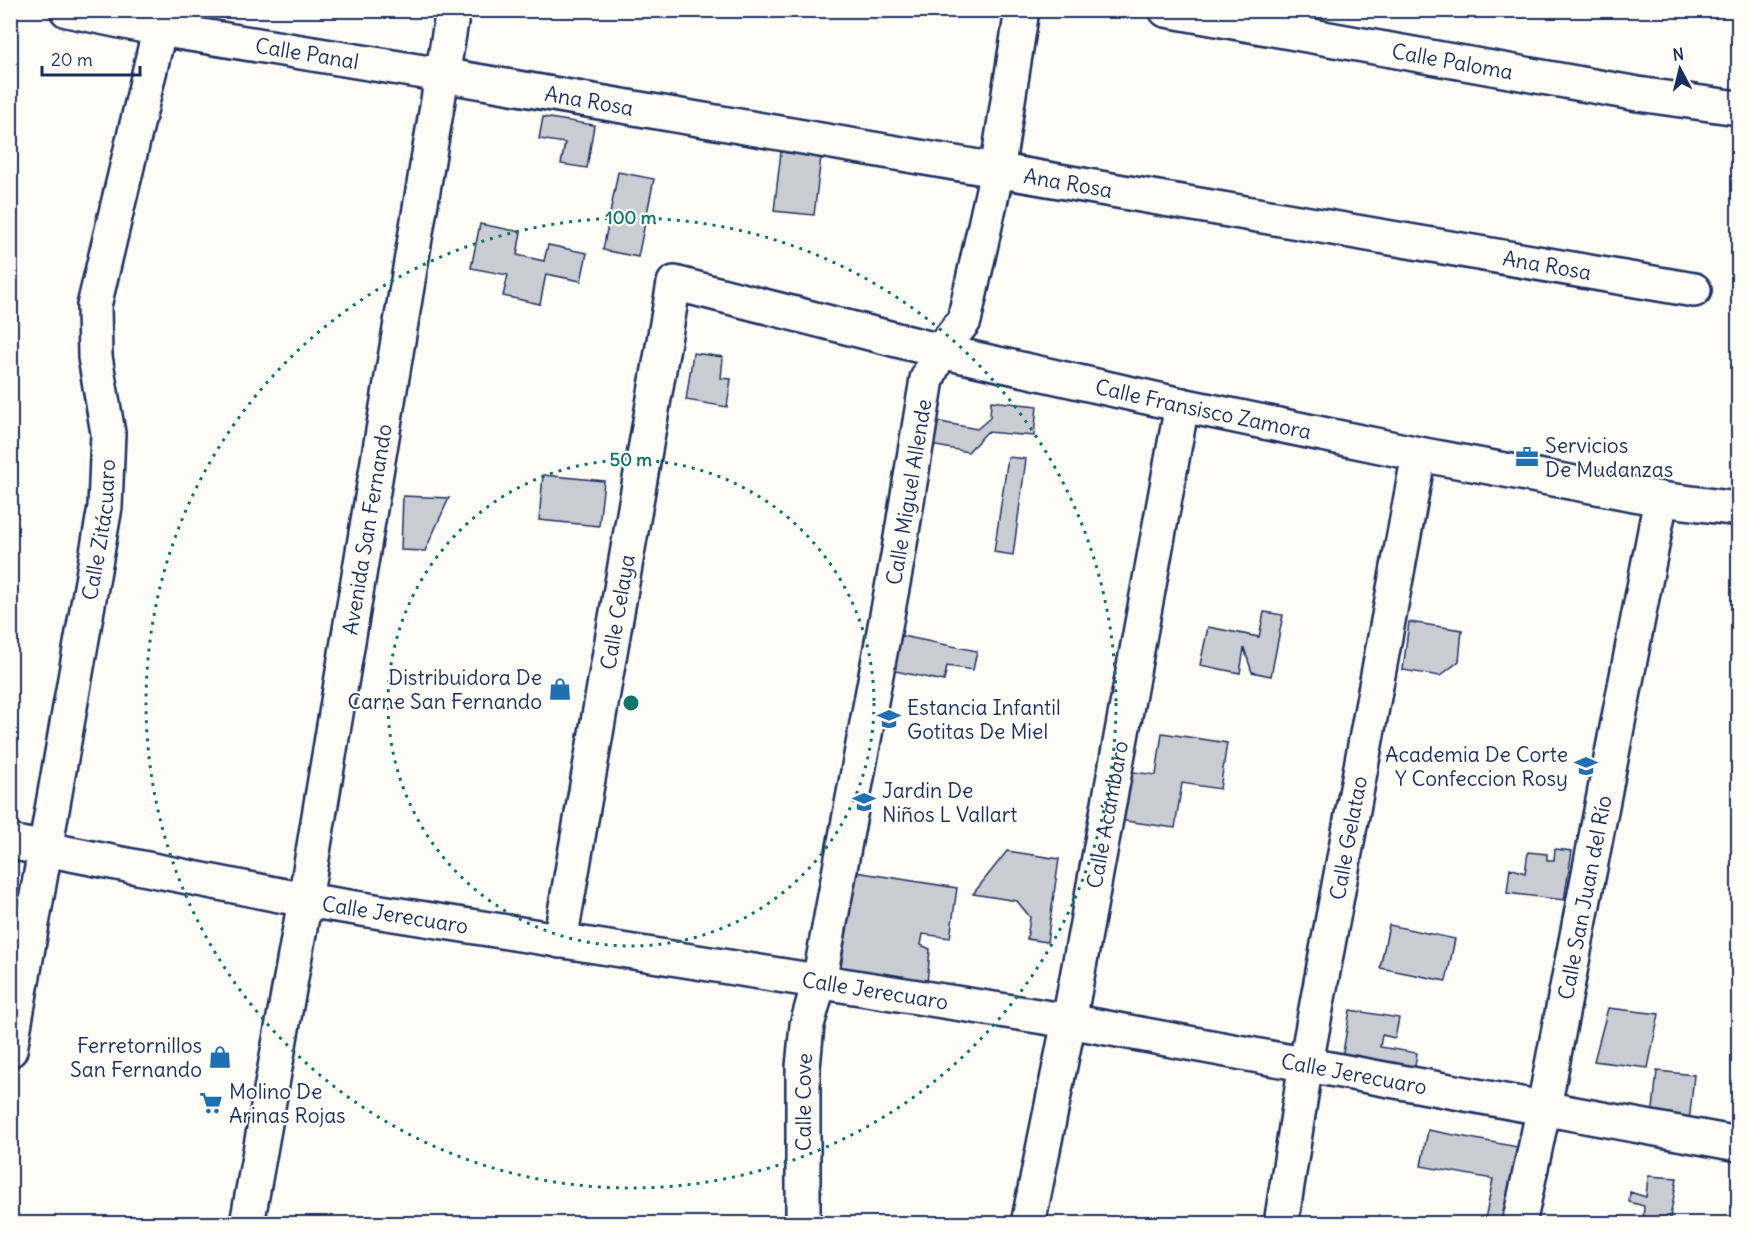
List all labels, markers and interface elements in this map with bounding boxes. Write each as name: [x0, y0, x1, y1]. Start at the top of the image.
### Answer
street label: Calle Panal: [253, 31, 361, 75]
street label: Calle Paloma: [1390, 37, 1515, 85]
scale bar: [42, 39, 140, 77]
north arrow: [1650, 39, 1710, 99]
text: N: [1671, 44, 1685, 65]
text: 20 m: [51, 48, 93, 71]
street label: Ana Rosa: [543, 79, 635, 121]
street label: Ana Rosa: [1022, 162, 1114, 203]
text: 100 m: [606, 206, 657, 229]
street label: Ana Rosa: [1501, 244, 1593, 286]
street label: Calle Fransisco Zamora: [1093, 373, 1314, 445]
street label: Calle Miguel Allende: [879, 397, 937, 587]
street label: Avenida San Fernando: [336, 422, 397, 637]
place label: Servicios De Mudanzas: [1545, 432, 1673, 483]
office icon: Servicios De Mudanzas: [1514, 444, 1540, 470]
text: 50 m: [610, 448, 652, 471]
street label: Calle Zitácuaro: [75, 459, 120, 602]
street label: Calle Celaya: [594, 552, 640, 672]
place label: Distribuidora De Carne San Fernando: [347, 664, 542, 715]
shop icon: Distribuidora De Carne San Fernando: [547, 676, 573, 702]
centre of rings: [621, 693, 641, 713]
place label: Estancia Infantil Gotitas De Miel: [907, 694, 1061, 745]
school or university icon: Estancia Infantil Gotitas De Miel: [876, 706, 902, 732]
street label: Calle Acámbaro: [1080, 739, 1134, 891]
place label: Academia De Corte Y Confeccion Rosy: [1385, 741, 1568, 792]
school or university icon: Academia De Corte Y Confeccion Rosy: [1573, 753, 1599, 779]
street label: Calle Gelatao: [1323, 774, 1373, 902]
place label: Jardin De Niños L Vallart: [882, 777, 1017, 828]
school or university icon: Jardin De Niños L Vallart: [851, 789, 877, 815]
street label: Calle San Juan del Río: [1551, 793, 1617, 1002]
street label: Calle Jerecuaro: [320, 889, 470, 939]
street label: Calle Jerecuaro: [800, 965, 950, 1015]
place label: Ferretornillos San Fernando: [70, 1032, 202, 1083]
shop icon: Ferretornillos San Fernando: [207, 1044, 233, 1070]
street label: Calle Jerecuaro: [1279, 1047, 1429, 1100]
street label: Calle Cove: [790, 1052, 818, 1151]
place label: Molino De Arinas Rojas: [229, 1078, 346, 1129]
supermarket icon: Molino De Arinas Rojas: [198, 1090, 224, 1116]

